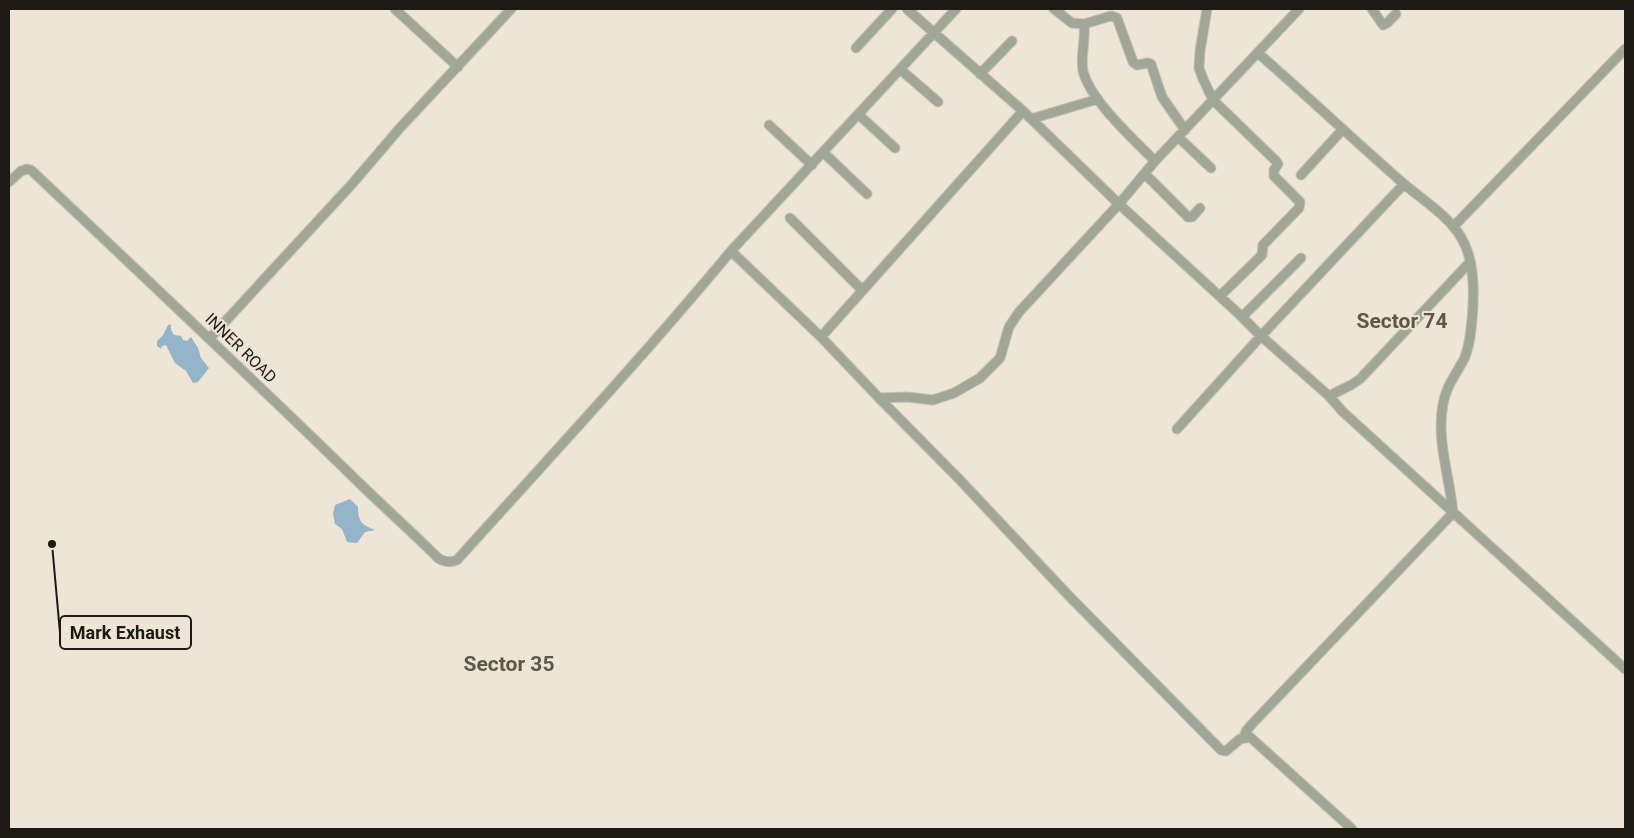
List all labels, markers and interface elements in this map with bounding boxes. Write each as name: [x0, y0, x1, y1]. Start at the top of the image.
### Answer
street label: INNER ROAD: [201, 309, 281, 387]
district label: Sector 74: [1357, 309, 1447, 333]
callout: Mark Exhaust: [60, 616, 191, 649]
text: Mark Exhaust: [70, 622, 180, 643]
district label: Sector 35: [464, 652, 554, 676]

